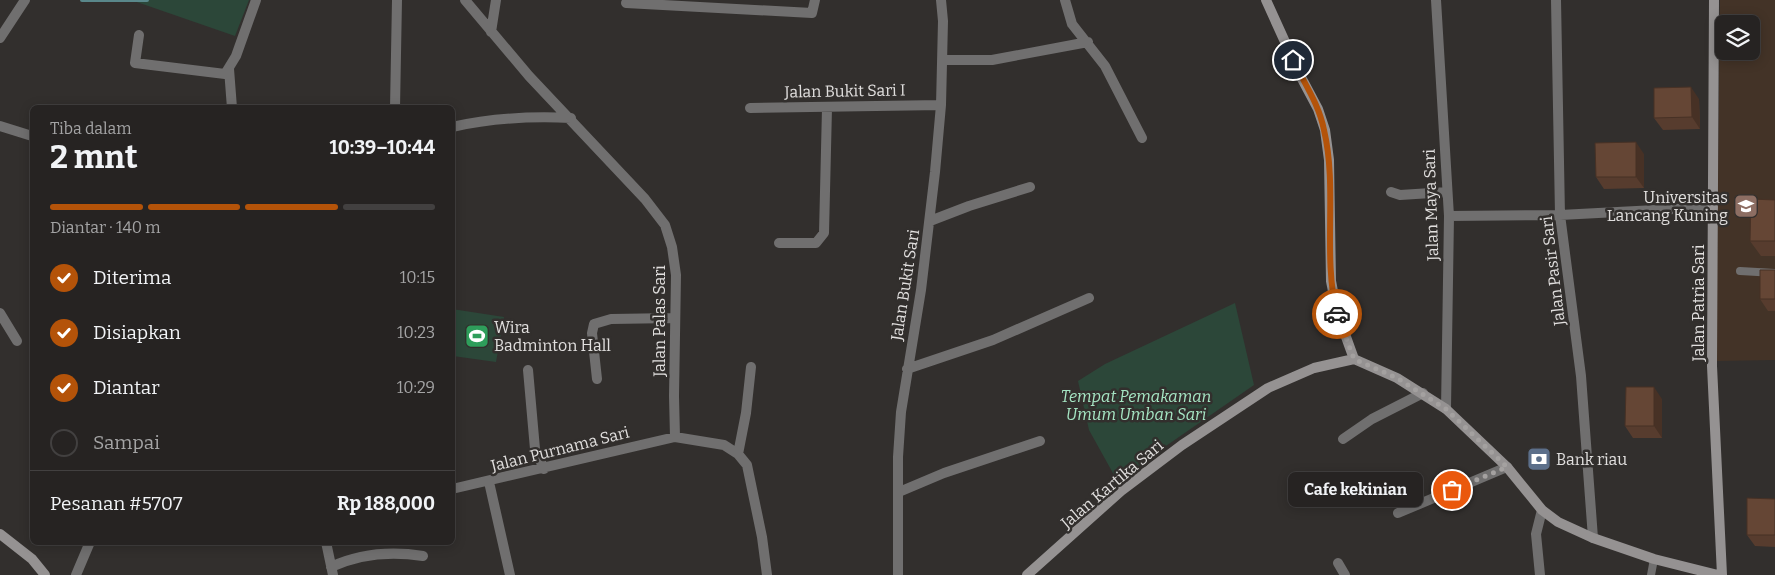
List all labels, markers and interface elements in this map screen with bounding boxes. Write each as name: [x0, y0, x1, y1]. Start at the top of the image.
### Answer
map controls: [1715, 15, 1760, 60]
button: layers: [1715, 15, 1760, 60]
pin: [1272, 39, 1314, 81]
icon: home: [1279, 46, 1307, 74]
street label: Jalan Bukit Sari I: [783, 80, 906, 102]
text: Tiba dalam: [50, 119, 131, 138]
text: 10:39–10:44: [329, 136, 435, 159]
text: 2 mnt: [50, 138, 138, 176]
street label: Jalan Maya Sari: [1420, 148, 1442, 262]
place label: Universitas Lancang Kuning: [1607, 188, 1728, 225]
school or university icon: Universitas Lancang Kuning: [1733, 193, 1759, 219]
street label: Jalan Pasir Sari: [1537, 215, 1569, 328]
text: Diantar · 140 m: [50, 218, 160, 237]
street label: Jalan Bukit Sari: [887, 228, 923, 343]
street label: Jalan Patria Sari: [1689, 244, 1708, 362]
icon: check: [50, 264, 78, 292]
street label: Jalan Palas Sari: [650, 265, 669, 378]
text: Diterima: [93, 266, 171, 289]
text: 10:15: [400, 268, 435, 287]
courier: [1312, 289, 1362, 339]
icon: car: [1323, 300, 1351, 328]
place label: Wira Badminton Hall: [494, 318, 611, 355]
icon: check: [50, 319, 78, 347]
text: Disiapkan: [93, 321, 181, 344]
text: 10:23: [397, 323, 435, 342]
sports icon: Wira Badminton Hall: [464, 323, 490, 349]
icon: check: [50, 374, 78, 402]
text: Diantar: [93, 376, 160, 399]
text: 10:29: [397, 378, 435, 397]
park label: Tempat Pemakaman Umum Umban Sari: [1061, 387, 1211, 424]
street label: Jalan Purnama Sari: [488, 423, 631, 476]
text: Sampai: [93, 431, 160, 454]
street label: Jalan Kartika Sari: [1056, 436, 1167, 533]
bank icon: Bank riau: [1526, 446, 1552, 472]
place label: Bank riau: [1556, 450, 1627, 469]
pin: [1431, 469, 1473, 511]
callout: Cafe kekinian: [1287, 472, 1422, 508]
icon: bag: [1438, 476, 1466, 504]
text: Cafe kekinian: [1304, 480, 1407, 499]
text: Pesanan #5707: [50, 492, 183, 515]
text: Rp 188,000: [337, 492, 435, 515]

